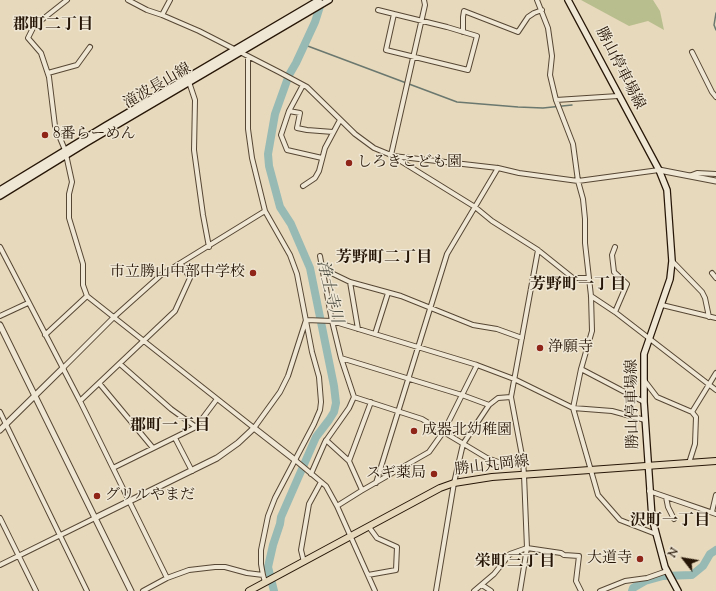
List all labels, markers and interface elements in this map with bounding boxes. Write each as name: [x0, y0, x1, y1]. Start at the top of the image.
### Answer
district label: 郡町二丁目: [13, 16, 93, 36]
street label: 勝山停車場線: [591, 25, 647, 113]
street label: 滝波長山線: [121, 60, 195, 114]
place label: 8番らーめん: [53, 126, 135, 144]
marker: 8番らーめん: [40, 130, 50, 140]
place label: しろきこども園: [357, 154, 462, 172]
marker: しろきこども園: [344, 158, 354, 168]
district label: 芳野町二丁目: [336, 249, 432, 269]
water label: 浄土寺川: [311, 259, 345, 325]
place label: 市立勝山中部中学校: [110, 264, 245, 282]
marker: 市立勝山中部中学校: [248, 268, 258, 278]
district label: 芳野町一丁目: [530, 276, 626, 296]
place label: 浄願寺: [548, 339, 593, 357]
marker: 浄願寺: [535, 343, 545, 353]
street label: 勝山停車場線: [624, 359, 644, 449]
district label: 郡町一丁目: [130, 417, 210, 437]
place label: 成器北幼稚園: [422, 422, 512, 440]
marker: 成器北幼稚園: [409, 426, 419, 436]
street label: 勝山丸岡線: [454, 453, 530, 481]
place label: スギ薬局: [366, 465, 426, 483]
marker: スギ薬局: [429, 469, 439, 479]
place label: グリルやまだ: [105, 487, 195, 505]
marker: グリルやまだ: [92, 491, 102, 501]
district label: 沢町一丁目: [630, 512, 710, 532]
north arrow: [664, 539, 704, 579]
text: N: [665, 545, 683, 561]
place label: 大道寺: [587, 550, 632, 568]
district label: 栄町三丁目: [475, 553, 555, 573]
marker: 大道寺: [635, 554, 645, 564]

